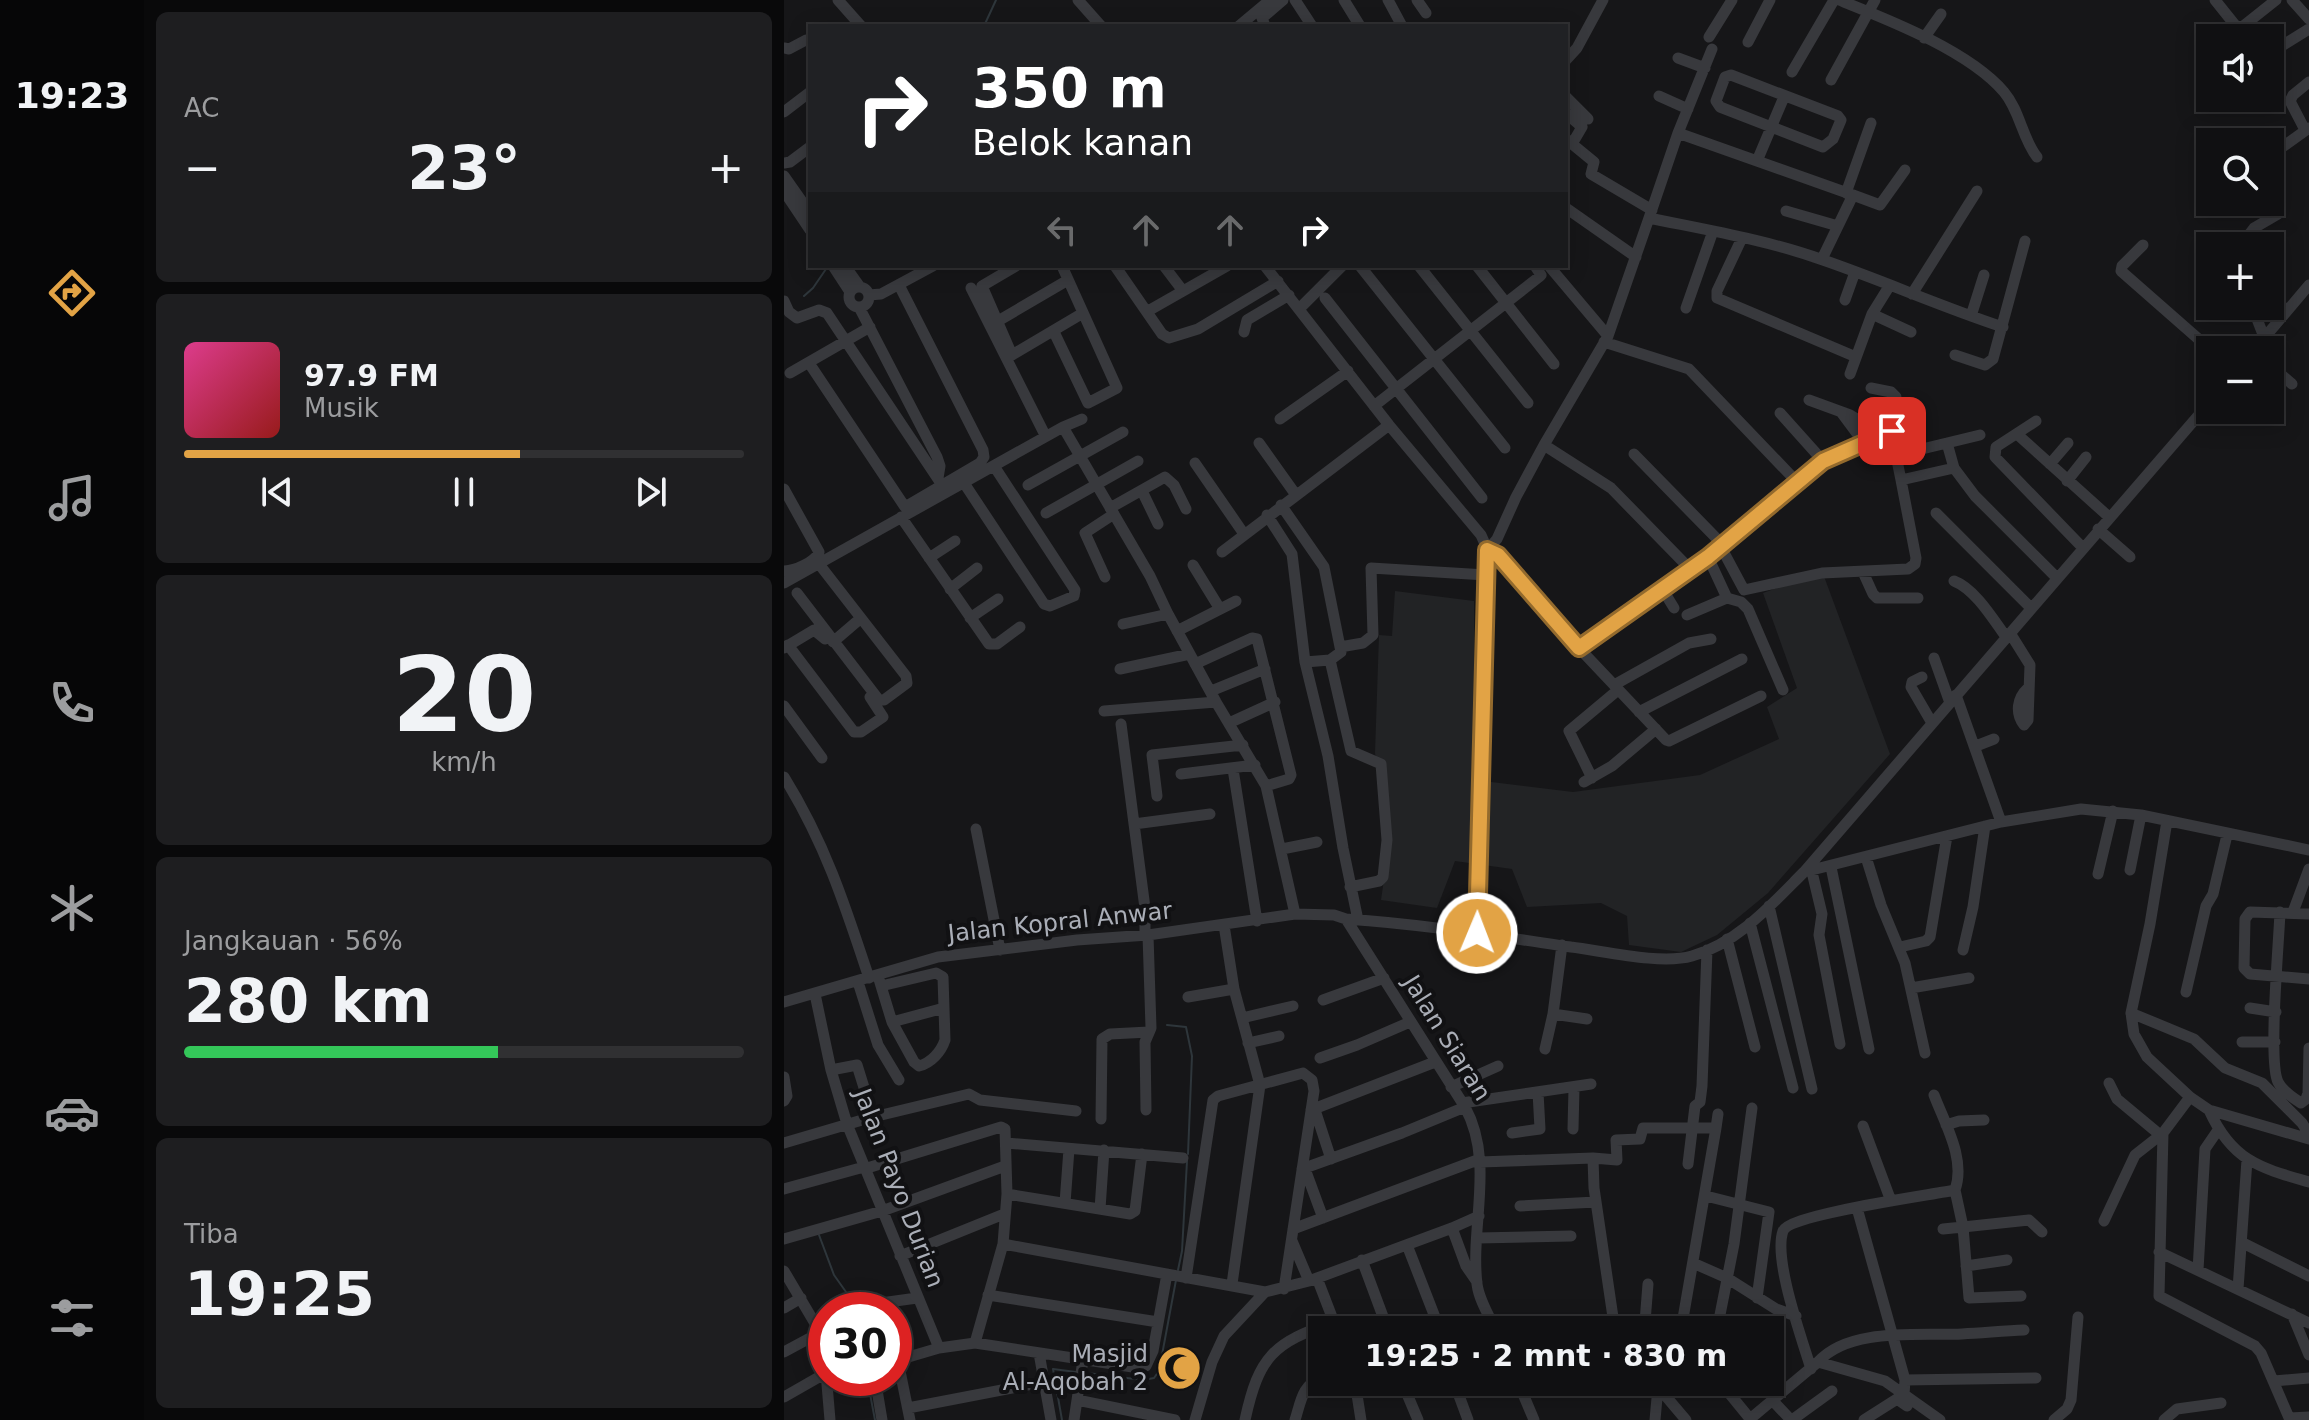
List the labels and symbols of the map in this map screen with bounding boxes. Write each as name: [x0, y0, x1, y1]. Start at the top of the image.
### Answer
pin: [1858, 397, 1926, 465]
position arrow: [1435, 891, 1519, 975]
street label: Jalan Kopral Anwar: [945, 896, 1174, 948]
street label: Jalan Siaran: [1396, 969, 1497, 1106]
street label: Jalan Payo Durian: [847, 1083, 950, 1291]
speed limit sign: 30: [808, 1292, 912, 1396]
place label: Masjid Al-Aqobah 2: [1003, 1340, 1148, 1396]
mosque icon: Masjid Al-Aqobah 2: [1155, 1344, 1203, 1392]

